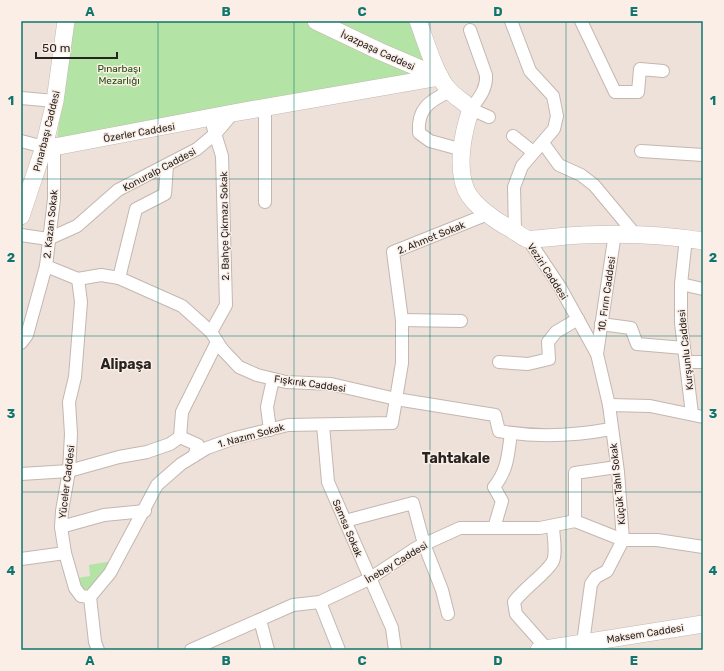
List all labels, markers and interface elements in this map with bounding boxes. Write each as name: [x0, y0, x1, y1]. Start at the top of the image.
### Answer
text: A: [85, 4, 95, 19]
text: B: [221, 4, 231, 19]
text: C: [357, 4, 367, 19]
text: D: [493, 4, 503, 19]
text: E: [630, 4, 638, 19]
street label: İvazpaşa Caddesi: [339, 28, 417, 73]
scale bar: [36, 34, 117, 60]
text: 50 m: [42, 41, 70, 55]
park label: Pınarbaşı Mezarlığı: [97, 63, 141, 87]
street label: Pınarbaşı Caddesi: [31, 90, 63, 173]
text: 1: [8, 93, 14, 108]
text: 1: [710, 93, 716, 108]
street label: Özerler Caddesi: [102, 121, 176, 145]
street label: Konuralp Caddesi: [121, 146, 198, 194]
street label: 2. Bahçe Çıkmazı Sokak: [218, 171, 232, 281]
street label: 2. Kazan Sokak: [41, 188, 61, 259]
street label: 2. Ahmet Sokak: [396, 219, 468, 257]
street label: Veziri Caddesi: [524, 241, 570, 302]
text: 2: [7, 250, 15, 265]
text: 2: [709, 250, 717, 265]
street label: 10. Fırın Caddesi: [596, 256, 618, 332]
street label: Kurşunlu Caddesi: [676, 309, 696, 391]
district label: Alipaşa: [100, 356, 152, 373]
street label: Fışkırık Caddesi: [273, 373, 346, 395]
text: 3: [7, 406, 16, 421]
text: 3: [709, 406, 718, 421]
street label: 1. Nazım Sokak: [217, 421, 287, 451]
street label: Küçük Tahıl Sokak: [608, 442, 628, 525]
street label: Yüceler Caddesi: [57, 445, 77, 520]
district label: Tahtakale: [422, 450, 490, 467]
street label: Samsa Sokak: [330, 498, 365, 560]
street label: İnebey Caddesi: [363, 540, 430, 586]
text: 4: [7, 563, 16, 578]
text: 4: [709, 563, 718, 578]
street label: Maksem Caddesi: [606, 622, 684, 646]
text: A: [85, 653, 95, 668]
text: B: [221, 653, 231, 668]
text: C: [357, 653, 367, 668]
text: D: [493, 653, 503, 668]
text: E: [630, 653, 638, 668]

